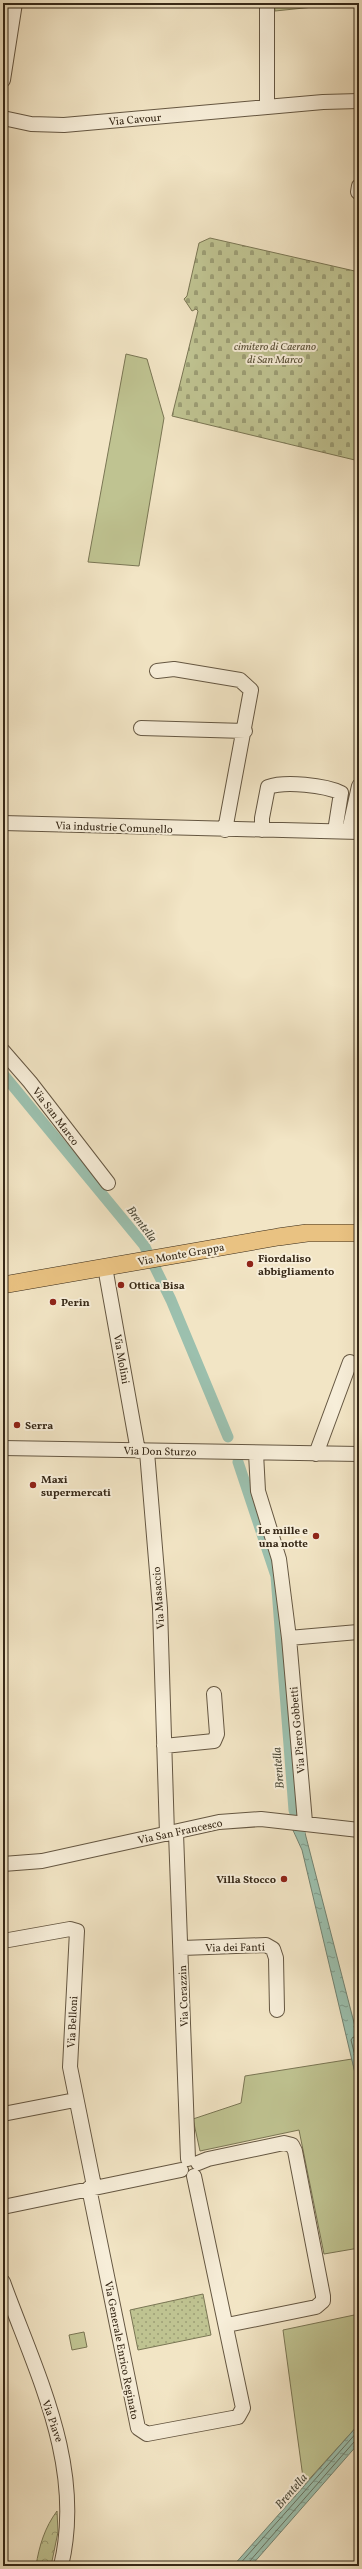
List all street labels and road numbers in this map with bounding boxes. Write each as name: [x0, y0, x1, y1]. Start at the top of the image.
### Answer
street label: Via Cavour: [108, 111, 162, 130]
street label: Via industrie Comunello: [55, 819, 173, 838]
street label: Via San Marco: [28, 1085, 82, 1149]
street label: Via Monte Grappa: [137, 1240, 226, 1270]
street label: Via Molini: [109, 1333, 132, 1385]
street label: Via Don Sturzo: [123, 1444, 197, 1461]
street label: Via Masaccio: [150, 1566, 169, 1630]
street label: Via Piero Gobbetti: [287, 1686, 310, 1774]
street label: Via San Francesco: [136, 1816, 224, 1849]
street label: Via dei Fanti: [205, 1940, 265, 1957]
street label: Via Corazzin: [176, 1964, 193, 2027]
street label: Via Belloni: [65, 1996, 82, 2049]
street label: Via Generale Enrico Reginato: [100, 2280, 141, 2421]
street label: Via Piave: [37, 2398, 66, 2445]

